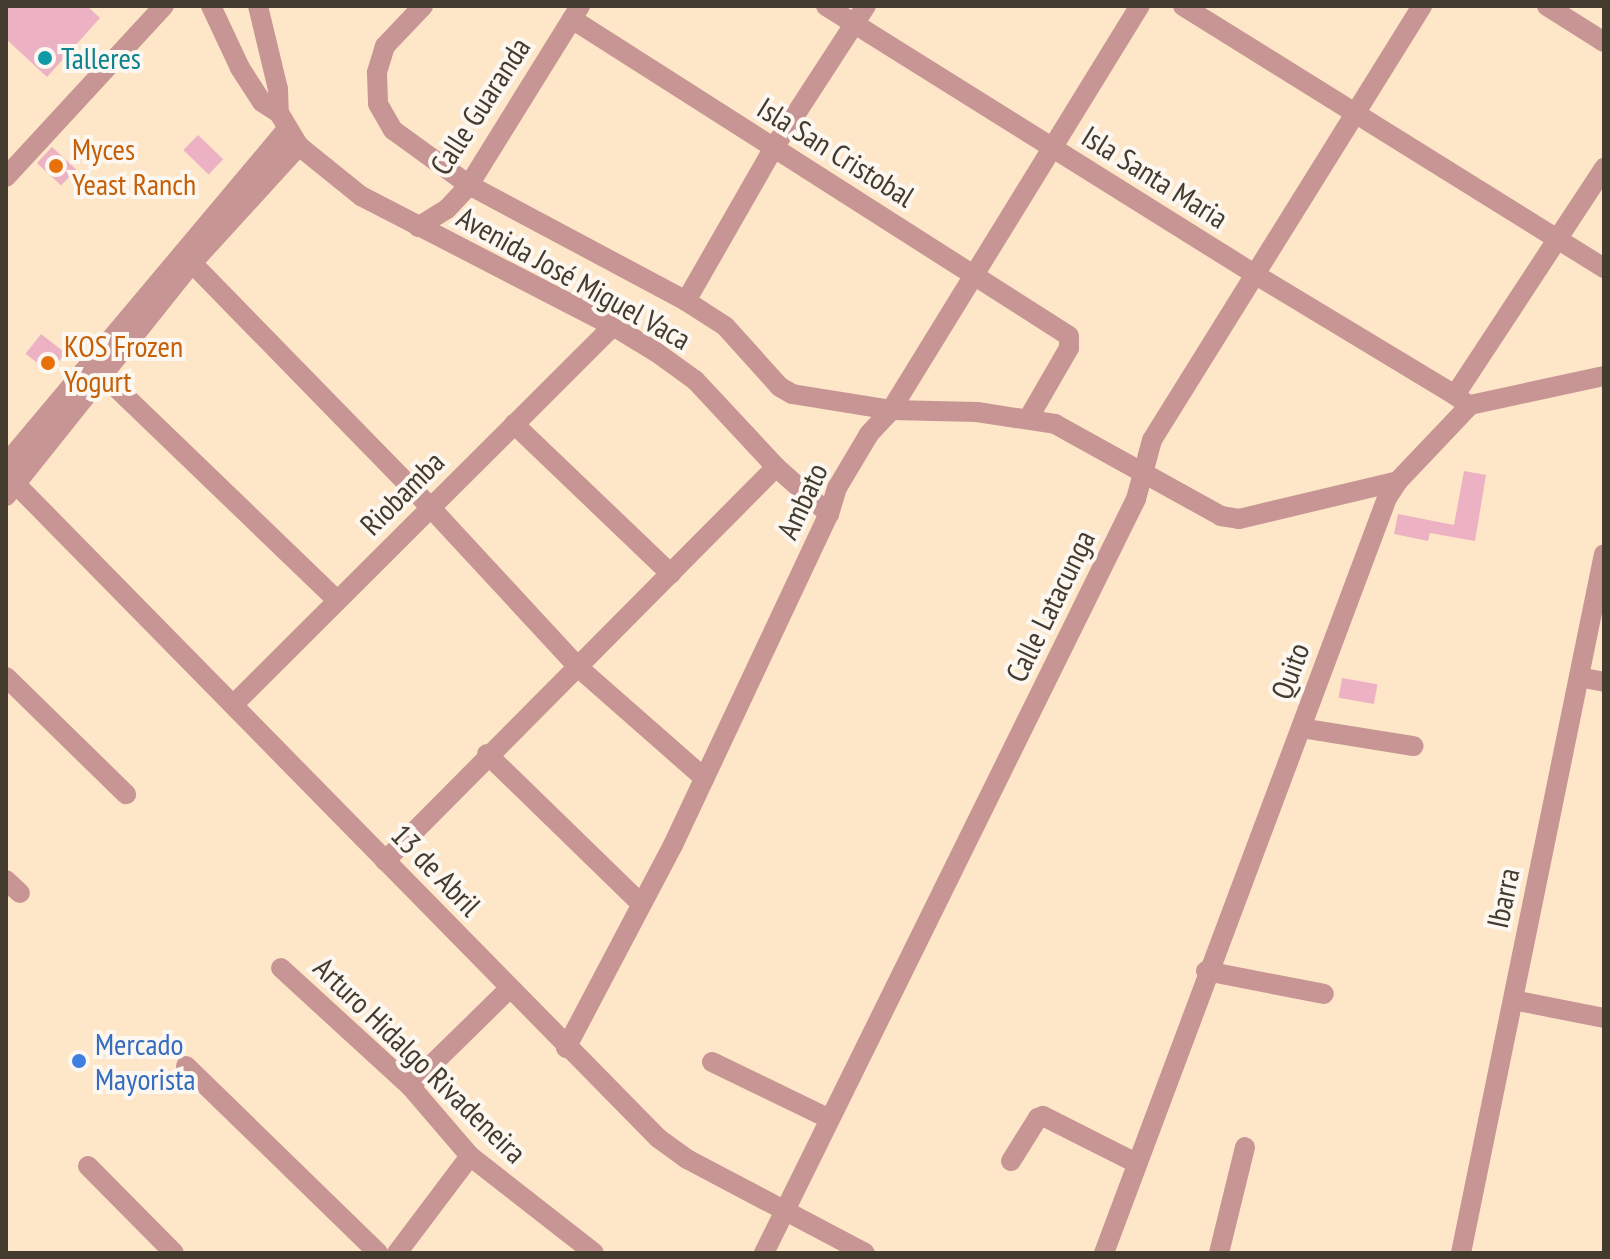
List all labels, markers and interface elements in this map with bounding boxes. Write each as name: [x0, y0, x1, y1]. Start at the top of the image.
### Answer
street label: Calle Guaranda: [422, 31, 538, 181]
place label: Talleres: [61, 40, 141, 76]
marker: Talleres: [36, 49, 54, 67]
street label: Isla San Cristobal: [751, 90, 921, 214]
street label: Isla Santa Maria: [1076, 118, 1234, 236]
place label: Myces Yeast Ranch: [72, 131, 196, 202]
marker: Myces Yeast Ranch: [47, 157, 65, 175]
street label: Avenida José Miguel Vaca: [451, 199, 697, 357]
place label: KOS Frozen Yogurt: [64, 328, 183, 398]
marker: KOS Frozen Yogurt: [39, 354, 57, 372]
street label: Riobamba: [353, 444, 451, 542]
street label: Ambato: [769, 457, 835, 545]
street label: Calle Latacunga: [998, 524, 1102, 688]
street label: Quito: [1263, 638, 1317, 704]
street label: 13 de Abril: [383, 816, 489, 924]
street label: Ibarra: [1479, 865, 1527, 931]
street label: Arturo Hidalgo Rivadeneira: [306, 949, 534, 1171]
place label: Mercado Mayorista: [95, 1026, 195, 1096]
marker: Mercado Mayorista: [70, 1052, 88, 1070]

